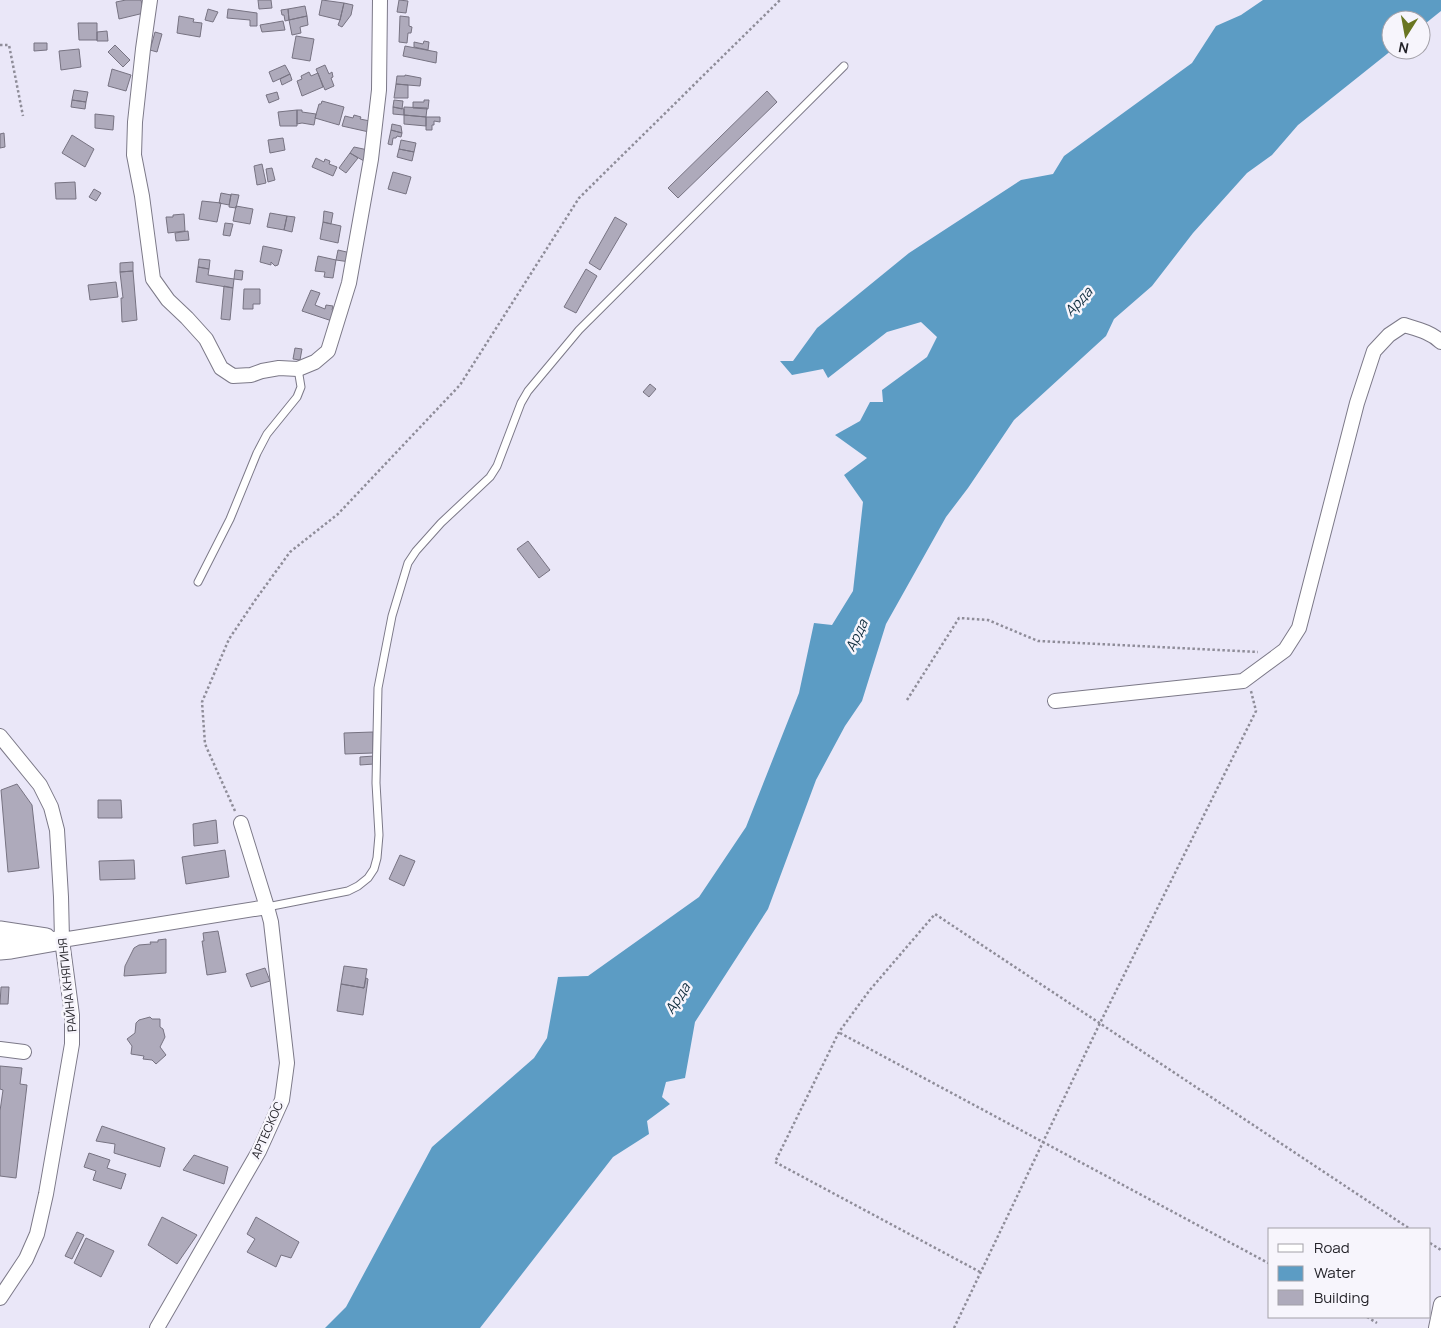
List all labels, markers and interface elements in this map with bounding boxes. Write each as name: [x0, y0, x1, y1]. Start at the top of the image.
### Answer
north arrow: [1381, 10, 1431, 60]
text: N: [1397, 38, 1410, 59]
water label: Арда: [1060, 281, 1097, 320]
water label: Арда: [840, 615, 872, 654]
street label: РАЙНА КНЯГИНЯ: [54, 937, 80, 1033]
water label: Арда: [660, 978, 695, 1017]
street label: АРТЕСКОС: [247, 1098, 287, 1161]
legend: [1268, 1228, 1431, 1318]
text: Road: [1314, 1237, 1350, 1258]
text: Water: [1314, 1262, 1356, 1283]
text: Building: [1314, 1287, 1369, 1308]

